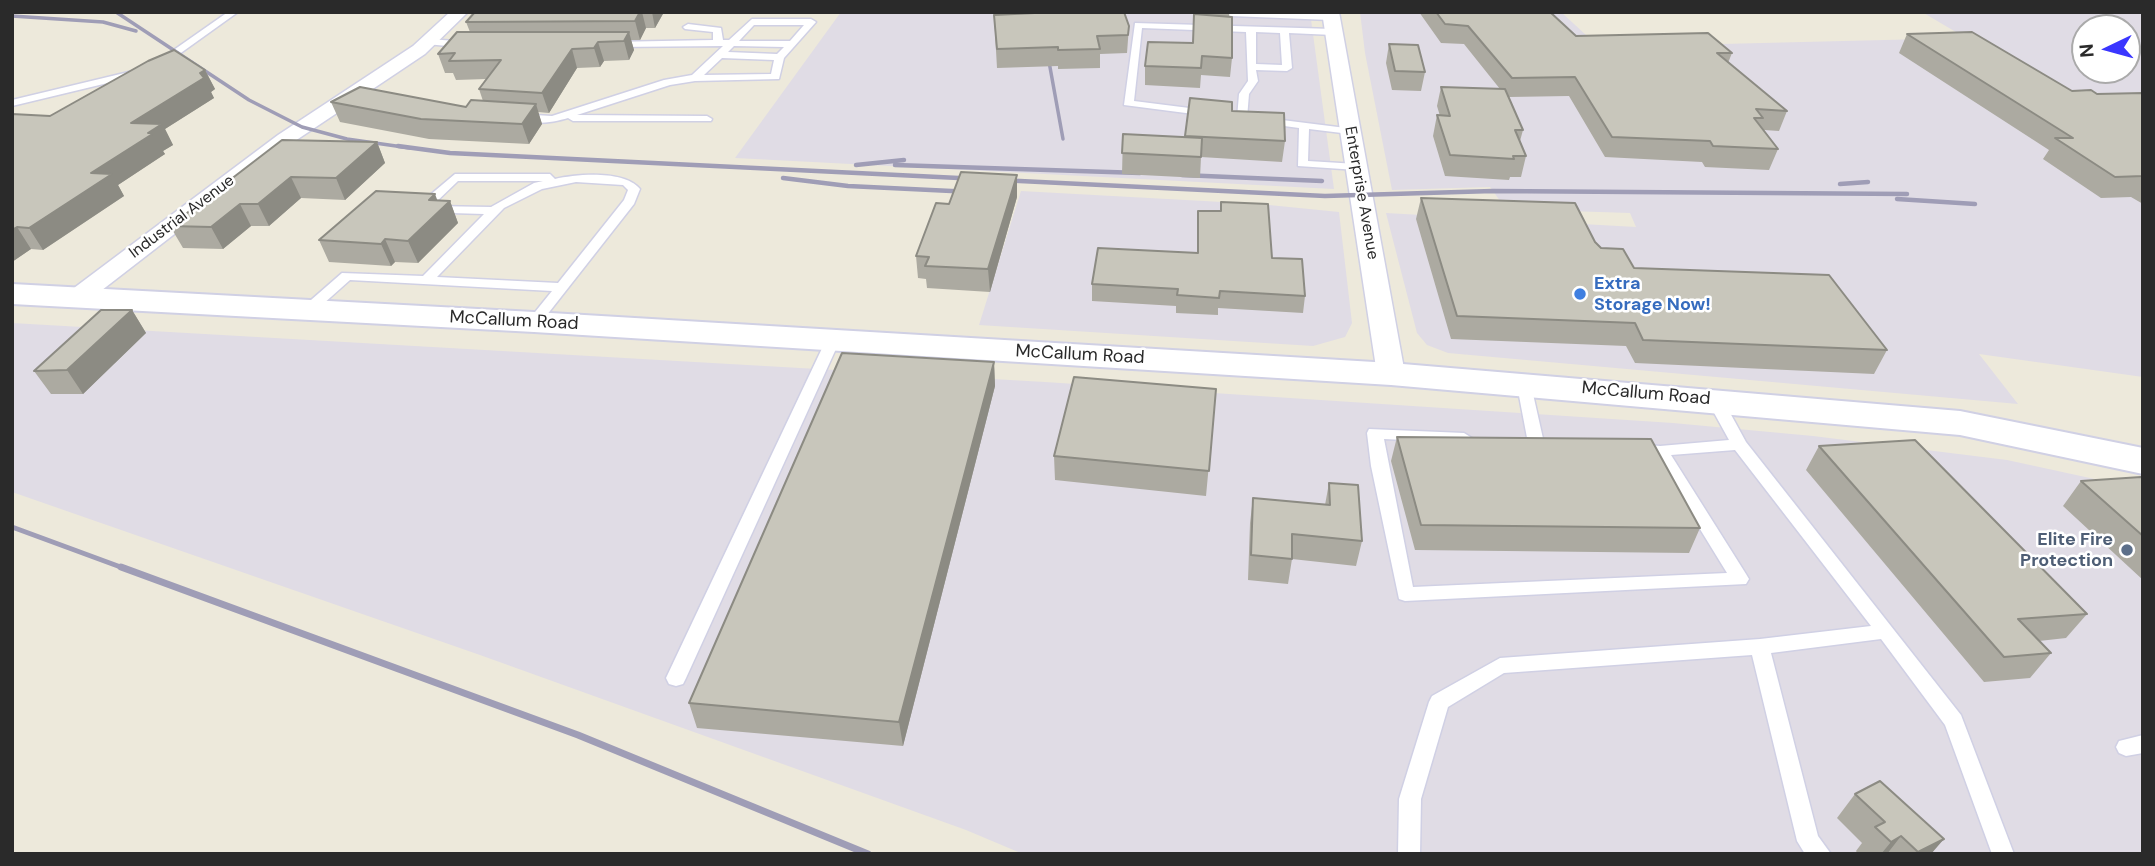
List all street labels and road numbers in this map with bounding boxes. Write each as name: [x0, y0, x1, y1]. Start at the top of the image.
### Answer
street label: Enterprise Avenue: [1340, 125, 1382, 261]
street label: Industrial Avenue: [126, 171, 238, 263]
street label: McCallum Road: [449, 307, 579, 335]
street label: McCallum Road: [1015, 341, 1145, 369]
street label: McCallum Road: [1581, 378, 1711, 410]

